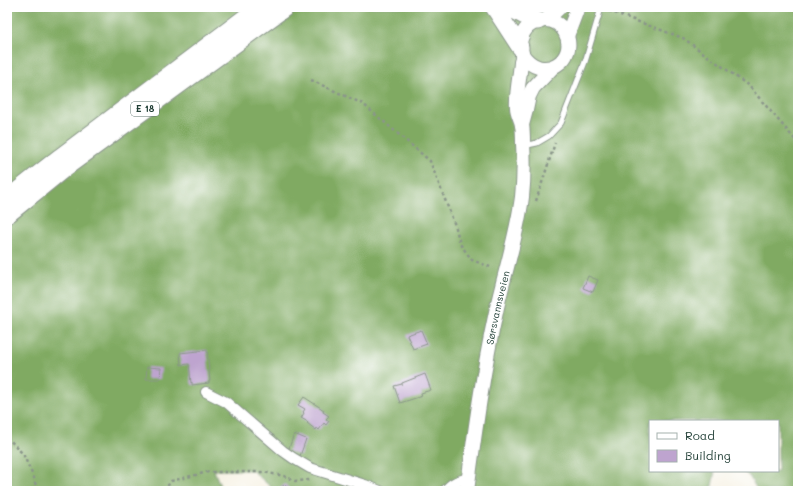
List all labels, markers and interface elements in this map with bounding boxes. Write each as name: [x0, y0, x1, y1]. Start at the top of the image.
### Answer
road number: E 18: [131, 102, 159, 116]
street label: Sørsvannsveien: [482, 269, 513, 346]
legend: [649, 420, 779, 472]
text: Road: [685, 427, 715, 443]
text: Building: [685, 447, 731, 463]

